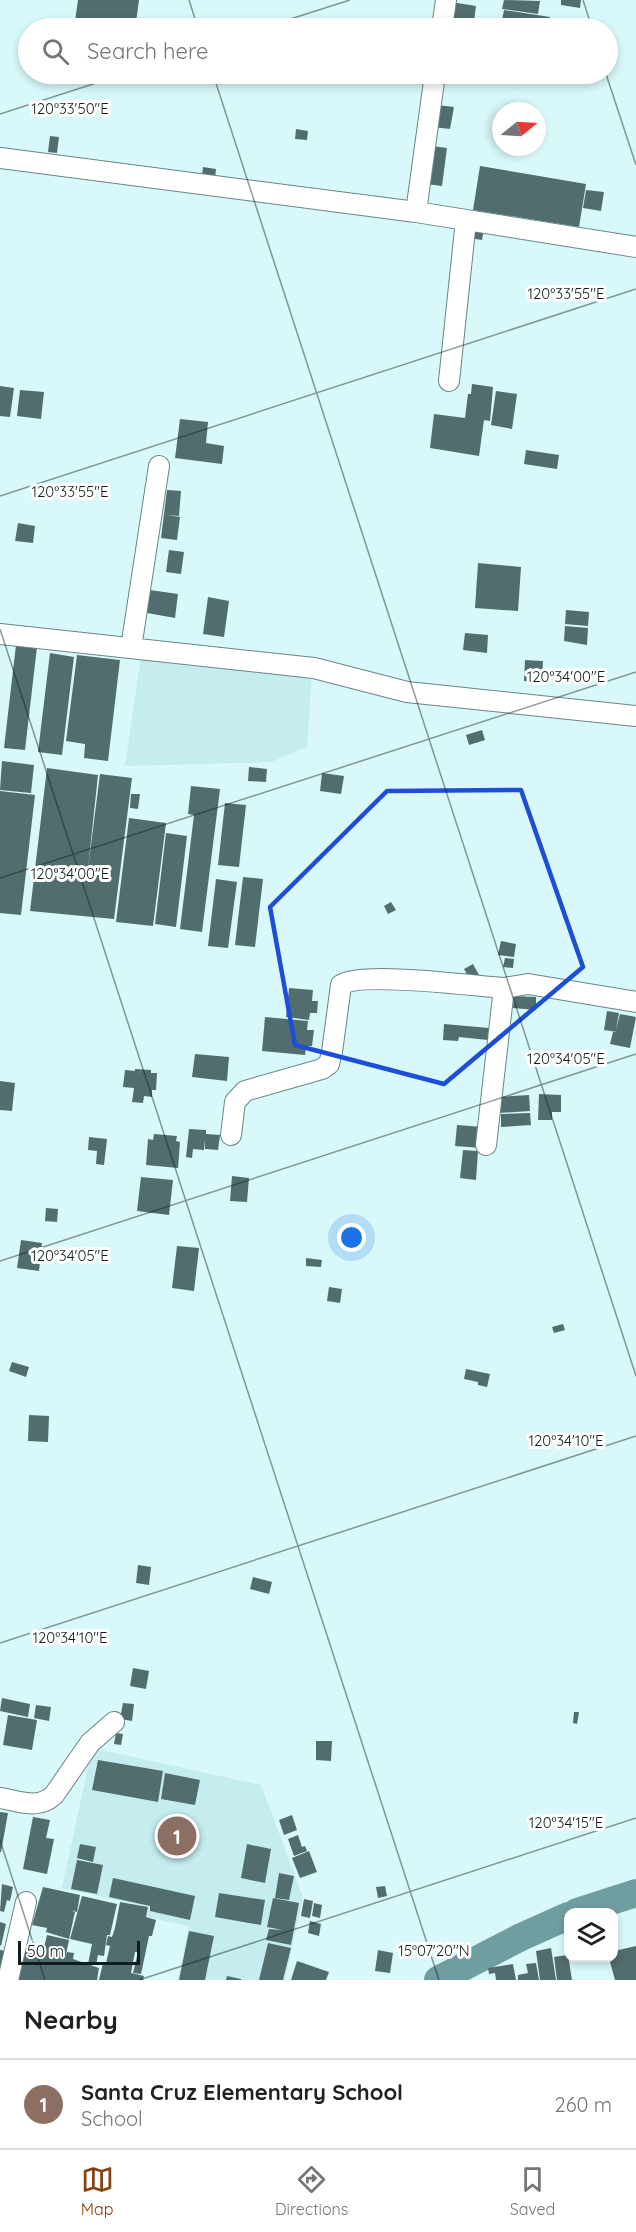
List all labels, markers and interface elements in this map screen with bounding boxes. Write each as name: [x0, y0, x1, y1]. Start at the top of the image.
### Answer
search box: [18, 18, 618, 84]
icon: search: [39, 35, 72, 68]
text: Search here: [87, 37, 208, 65]
text: 120°33'50"E: [31, 99, 109, 118]
north arrow: [492, 102, 546, 156]
text: 120°33'55"E: [528, 284, 605, 303]
text: 120°33'55"E: [32, 482, 109, 501]
text: 120°34'00"E: [527, 667, 605, 686]
text: 120°34'00"E: [31, 864, 109, 883]
text: 120°34'05"E: [527, 1049, 605, 1068]
your location: [337, 1223, 366, 1252]
text: 120°34'05"E: [31, 1246, 109, 1265]
text: 120°34'10"E: [528, 1431, 604, 1450]
text: 120°34'10"E: [32, 1628, 108, 1647]
text: 120°34'15"E: [529, 1813, 603, 1832]
pin: 1: [158, 1814, 196, 1858]
map controls: [564, 1908, 618, 1962]
button: layers: [564, 1908, 618, 1962]
scale bar: [18, 1938, 140, 1966]
text: 50 m: [27, 1941, 64, 1961]
text: 15°07'20"N: [398, 1941, 470, 1960]
text: Nearby: [24, 2003, 118, 2036]
text: Santa Cruz Elementary School: [81, 2078, 403, 2106]
text: 1: [40, 2092, 47, 2117]
text: 260 m: [555, 2092, 612, 2117]
text: School: [81, 2106, 143, 2131]
tab: Map: [81, 2163, 114, 2219]
tab: Directions: [275, 2163, 348, 2219]
tab: Saved: [510, 2163, 555, 2219]

